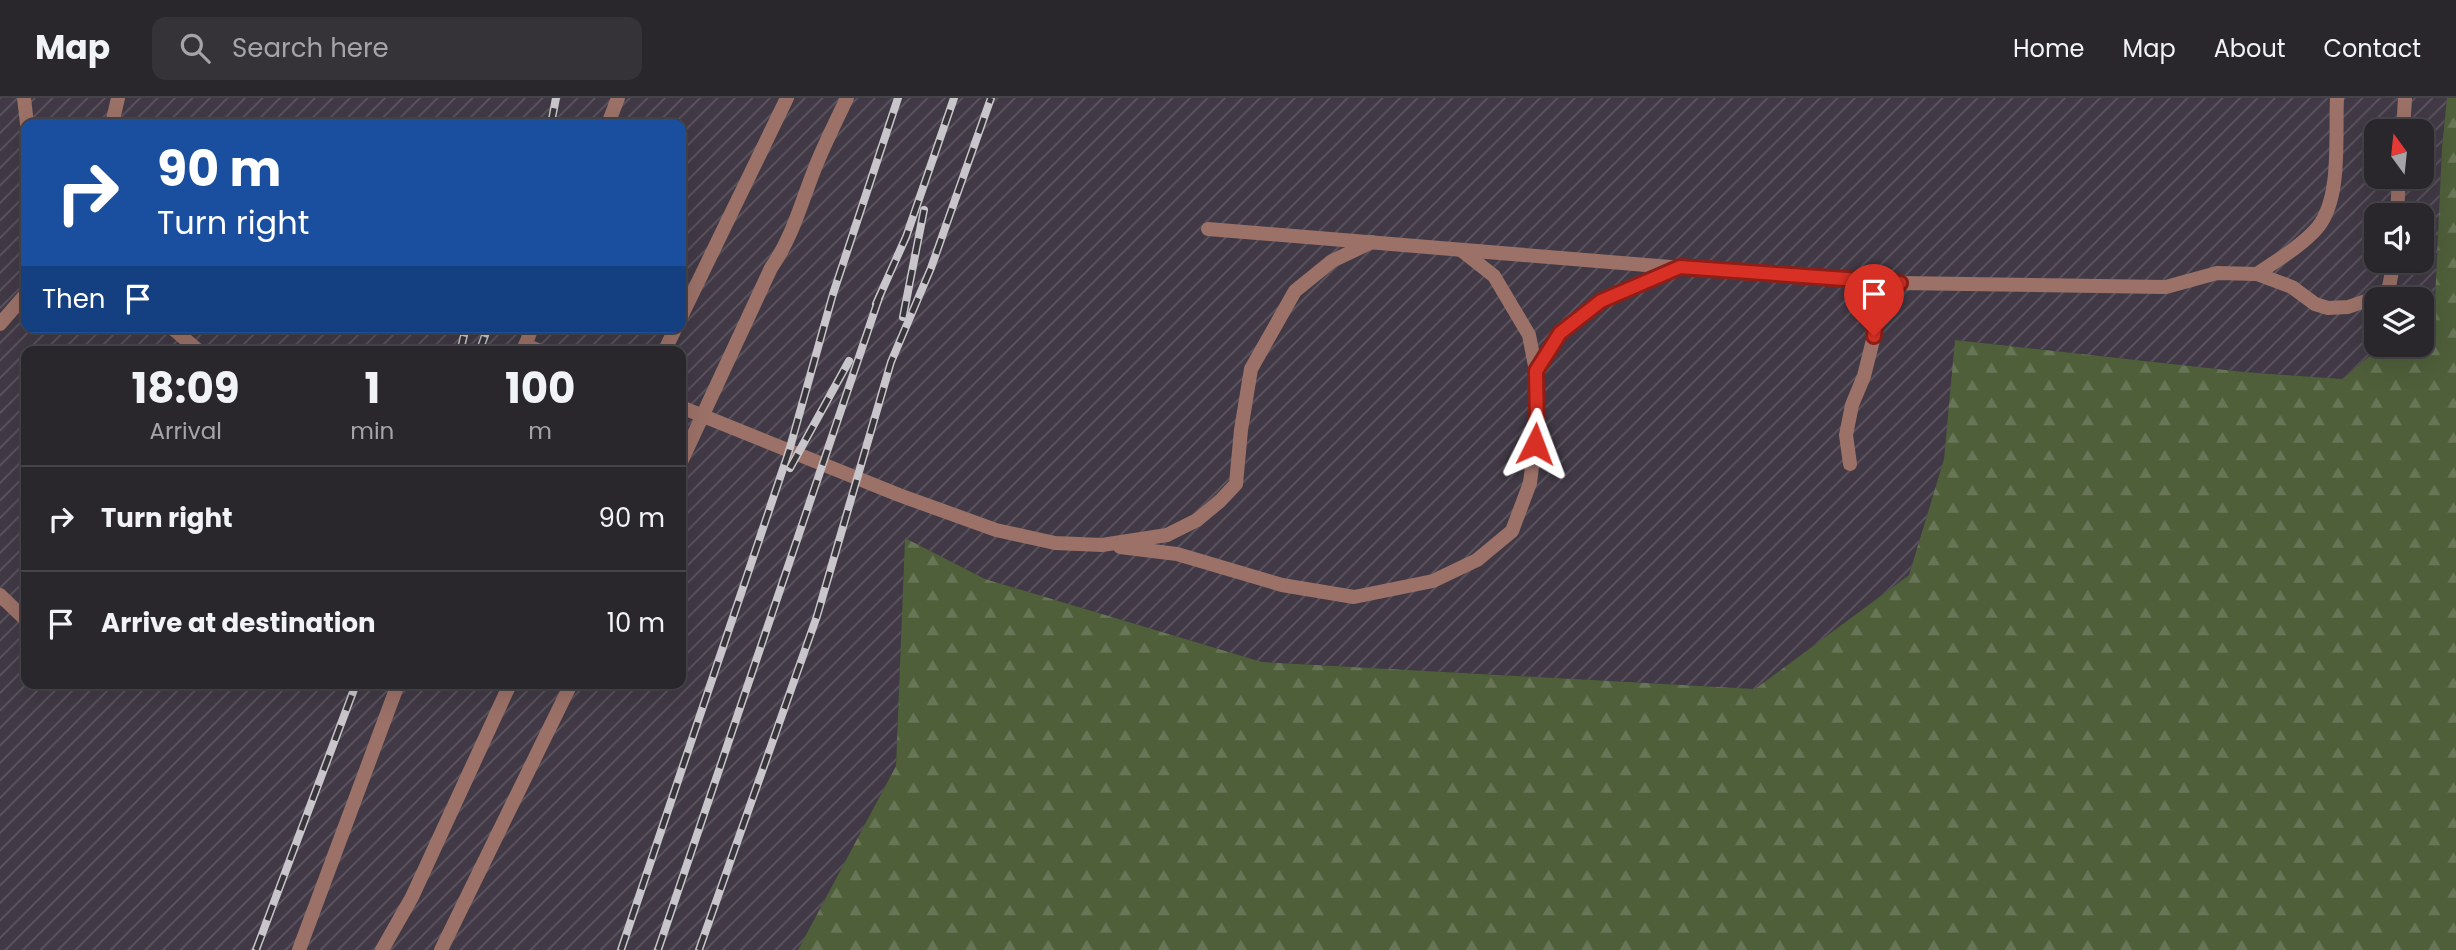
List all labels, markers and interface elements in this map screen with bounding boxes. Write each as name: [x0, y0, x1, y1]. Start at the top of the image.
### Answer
search box: [152, 17, 642, 80]
text: Map: [35, 24, 110, 71]
icon: search: [176, 29, 214, 67]
text: Search here: [232, 30, 389, 66]
text: Home: [2013, 32, 2085, 65]
text: Map: [2123, 32, 2176, 65]
text: About: [2214, 32, 2285, 65]
text: Contact: [2323, 32, 2421, 65]
north arrow: [2364, 119, 2434, 189]
map controls: [2364, 119, 2434, 357]
text: 90 m: [157, 135, 281, 203]
icon: right: [42, 147, 133, 238]
text: Turn right: [157, 200, 309, 245]
button: sound: [2364, 203, 2434, 273]
pin: [1844, 264, 1904, 336]
icon: arrive: [1855, 275, 1893, 313]
icon: arrive: [119, 280, 157, 318]
text: Then: [42, 281, 105, 317]
button: layers: [2364, 287, 2434, 357]
text: 18:09: [132, 359, 240, 418]
text: 1: [364, 359, 380, 418]
text: 100: [505, 359, 575, 418]
position arrow: [1498, 407, 1572, 481]
text: Arrival: [149, 415, 222, 447]
text: min: [350, 415, 394, 447]
text: m: [528, 415, 552, 447]
icon: right: [42, 500, 80, 538]
text: Turn right: [101, 500, 233, 536]
text: 90 m: [599, 500, 665, 536]
icon: arrive: [42, 605, 80, 643]
text: Arrive at destination: [101, 605, 376, 641]
text: 10 m: [607, 605, 665, 641]

